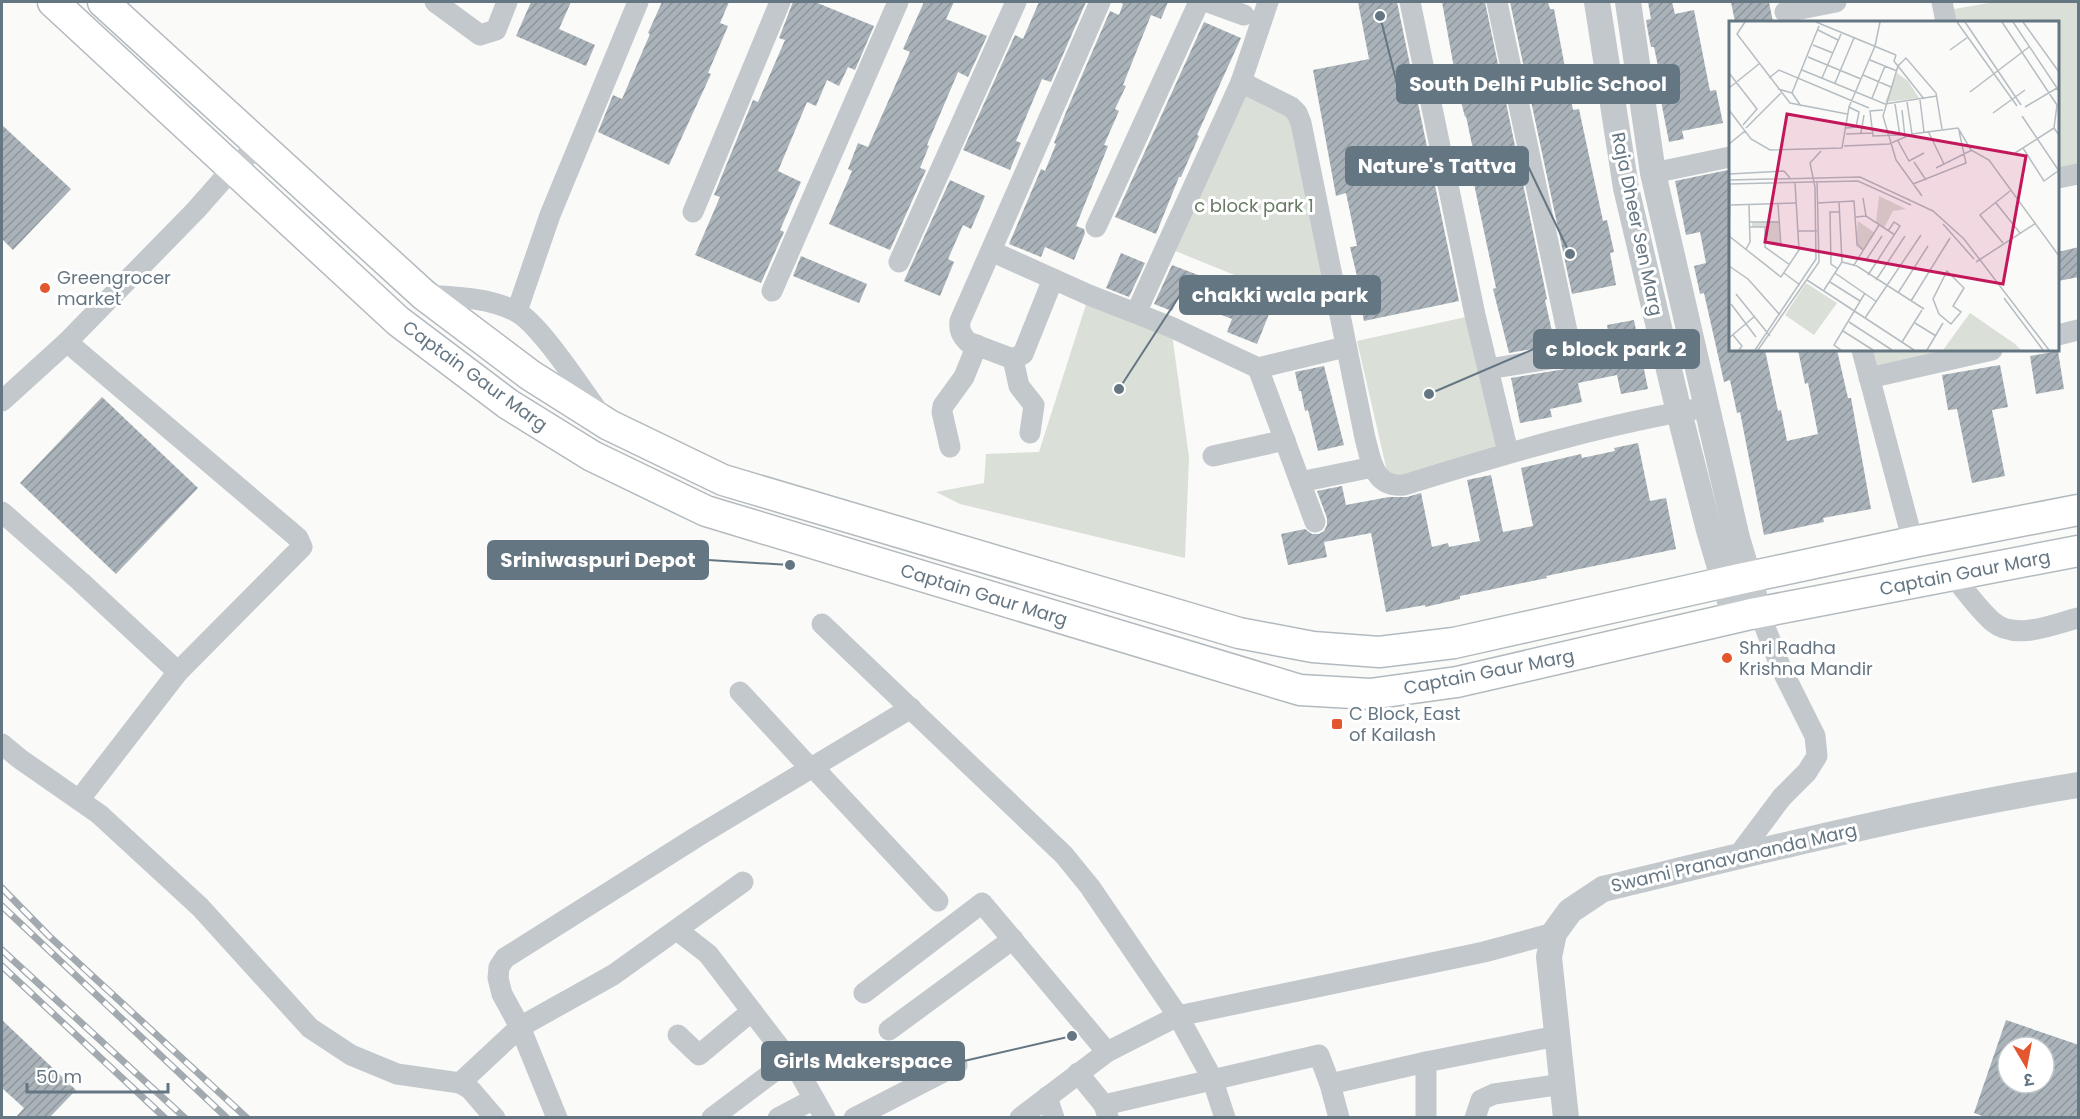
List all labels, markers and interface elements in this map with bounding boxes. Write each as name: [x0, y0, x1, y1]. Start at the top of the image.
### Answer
inset map: [1729, 21, 2059, 351]
callout: South Delhi Public School: [1397, 65, 1679, 103]
text: South Delhi Public School: [1409, 70, 1667, 98]
street label: Raja Dheer Sen Marg: [1606, 130, 1669, 318]
callout: Nature's Tattva: [1346, 147, 1528, 185]
text: Nature's Tattva: [1358, 152, 1516, 180]
park label: c block park 1: [1194, 193, 1314, 218]
place label: Greengrocer market: [57, 265, 171, 311]
callout: chakki wala park: [1180, 276, 1380, 314]
marker: Greengrocer market: [38, 281, 52, 295]
text: chakki wala park: [1192, 281, 1369, 309]
street label: Captain Gaur Marg: [398, 315, 553, 437]
callout: c block park 2: [1534, 330, 1699, 368]
text: c block park 2: [1546, 335, 1687, 363]
callout: Sriniwaspuri Depot: [488, 541, 708, 579]
street label: Captain Gaur Marg: [1877, 544, 2052, 601]
text: Sriniwaspuri Depot: [500, 546, 696, 574]
street label: Captain Gaur Marg: [898, 557, 1071, 632]
place label: Shri Radha Krishna Mandir: [1739, 635, 1873, 681]
street label: Captain Gaur Marg: [1401, 643, 1576, 700]
marker: Shri Radha Krishna Mandir: [1720, 651, 1734, 665]
place label: C Block, East of Kailash: [1349, 701, 1461, 747]
marker: C Block, East of Kailash: [1330, 717, 1344, 731]
street label: Swami Pranavananda Marg: [1609, 817, 1859, 898]
north arrow: [1996, 1035, 2056, 1095]
callout: Girls Makerspace: [762, 1042, 964, 1080]
text: Girls Makerspace: [774, 1047, 952, 1075]
scale bar: [27, 1056, 168, 1094]
text: 50 m: [36, 1064, 82, 1089]
text: उ: [2021, 1067, 2036, 1092]

